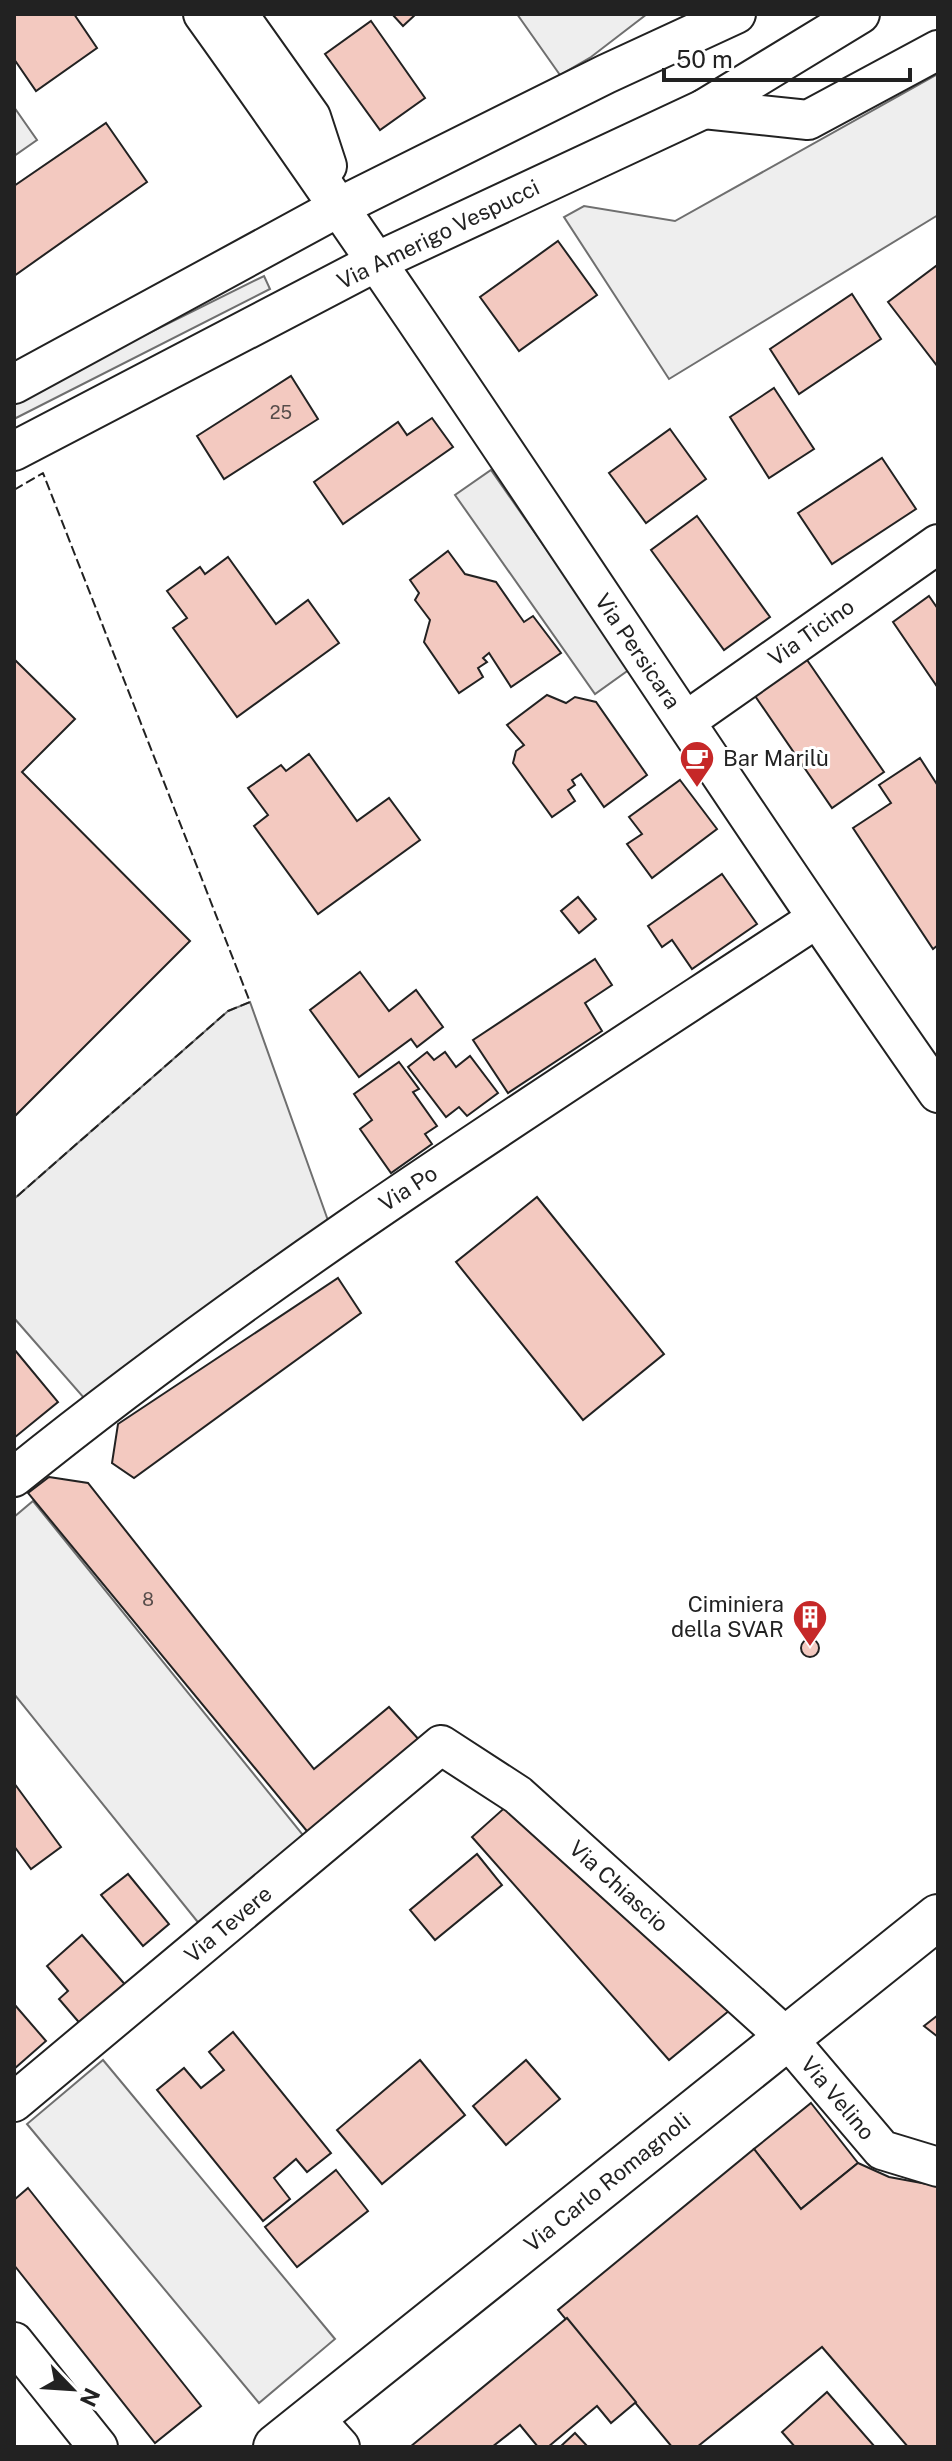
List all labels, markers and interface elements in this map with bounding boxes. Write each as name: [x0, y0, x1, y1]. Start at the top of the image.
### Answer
scale bar: [664, 32, 910, 82]
text: 50 m: [676, 45, 733, 73]
street label: Via Amerigo Vespucci: [333, 174, 543, 294]
house number: 25: [270, 402, 292, 423]
street label: Via Persicara: [590, 588, 686, 714]
street label: Via Ticino: [763, 593, 859, 671]
cafe icon: Bar Marilù: [678, 739, 716, 789]
place label: Bar Marilù: [723, 745, 829, 771]
street label: Via Po: [374, 1160, 442, 1216]
house number: 8: [142, 1589, 154, 1610]
place label: Ciminiera della SVAR: [671, 1591, 784, 1642]
building icon: Ciminiera della SVAR: [791, 1598, 829, 1648]
street label: Via Chiascio: [564, 1835, 674, 1937]
street label: Via Tevere: [179, 1880, 277, 1968]
street label: Via Velino: [796, 2051, 880, 2145]
street label: Via Carlo Romagnoli: [519, 2107, 695, 2257]
north arrow: [32, 2349, 112, 2429]
text: N: [75, 2384, 106, 2411]

